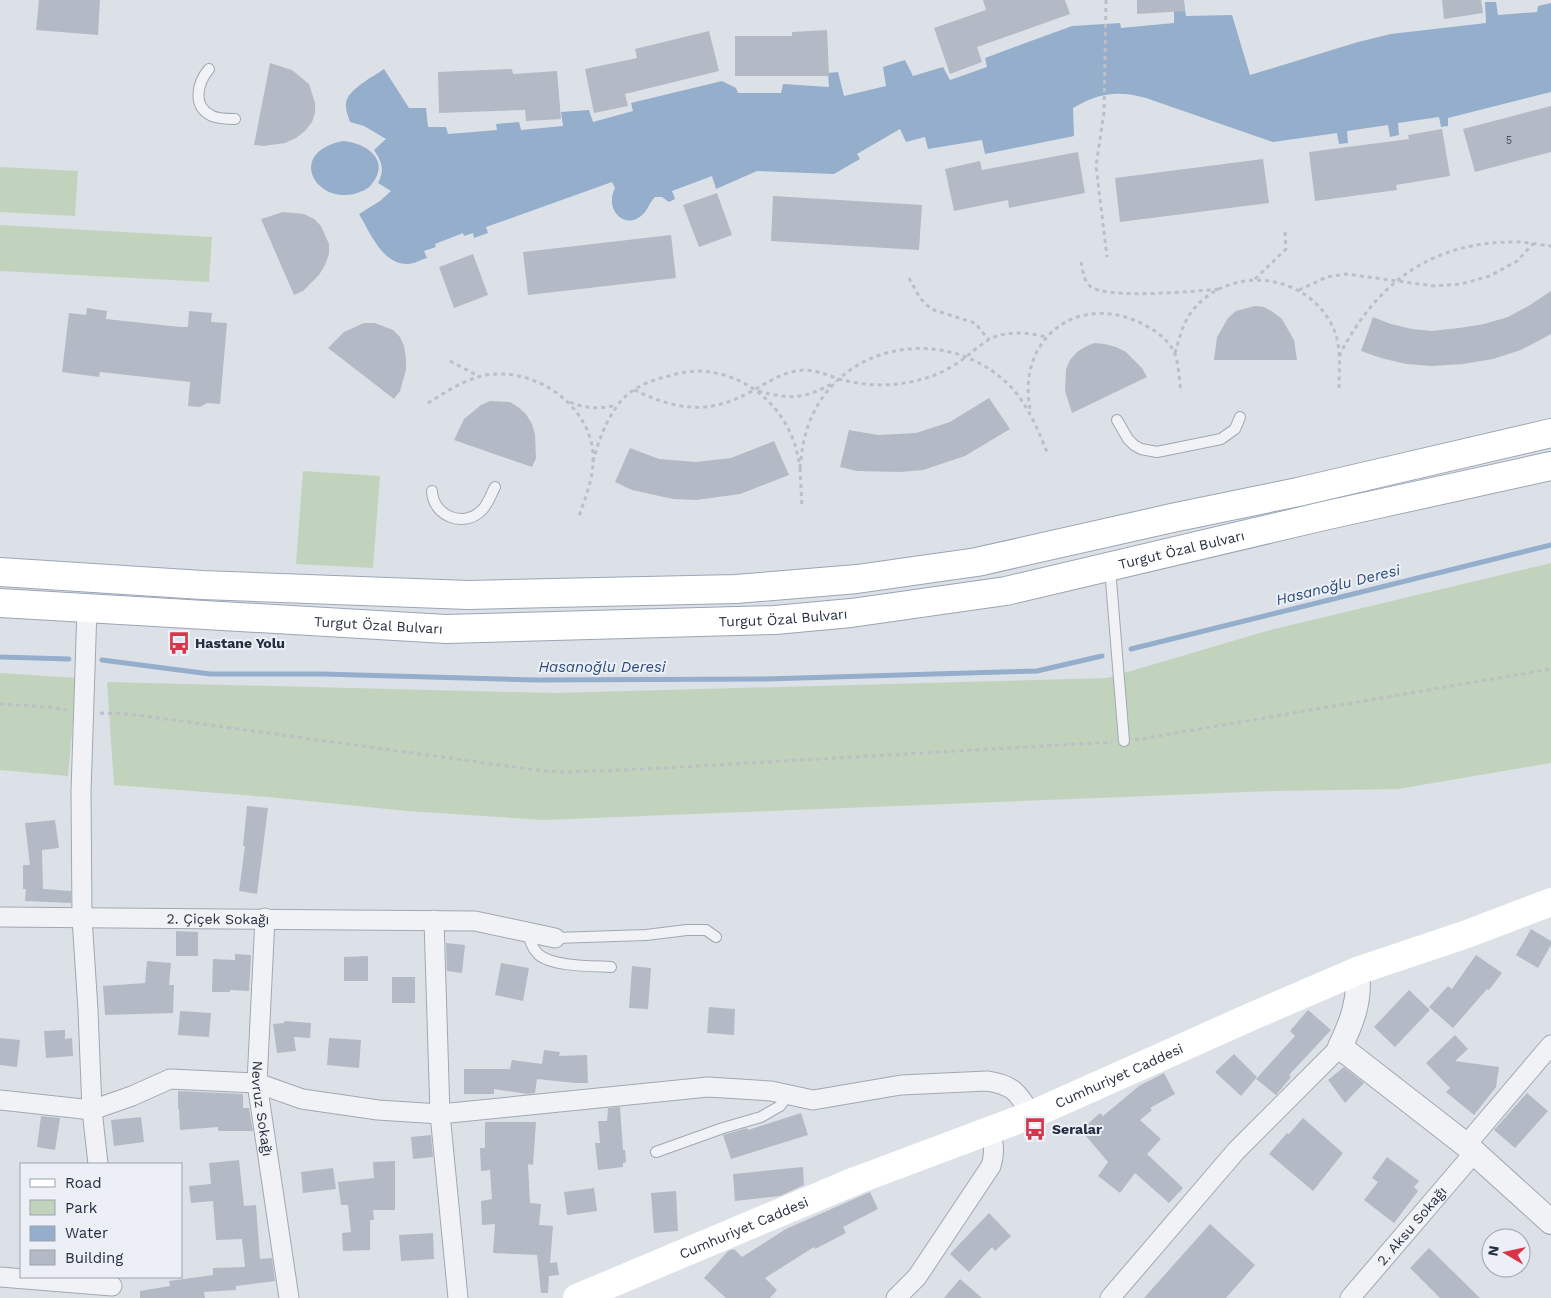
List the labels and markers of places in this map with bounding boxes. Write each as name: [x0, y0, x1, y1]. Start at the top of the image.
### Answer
bus stop icon: Hastane Yolu: [166, 630, 192, 656]
place label: Hastane Yolu: [195, 635, 285, 651]
bus stop icon: Seralar: [1022, 1116, 1048, 1142]
place label: Seralar: [1052, 1121, 1102, 1137]

